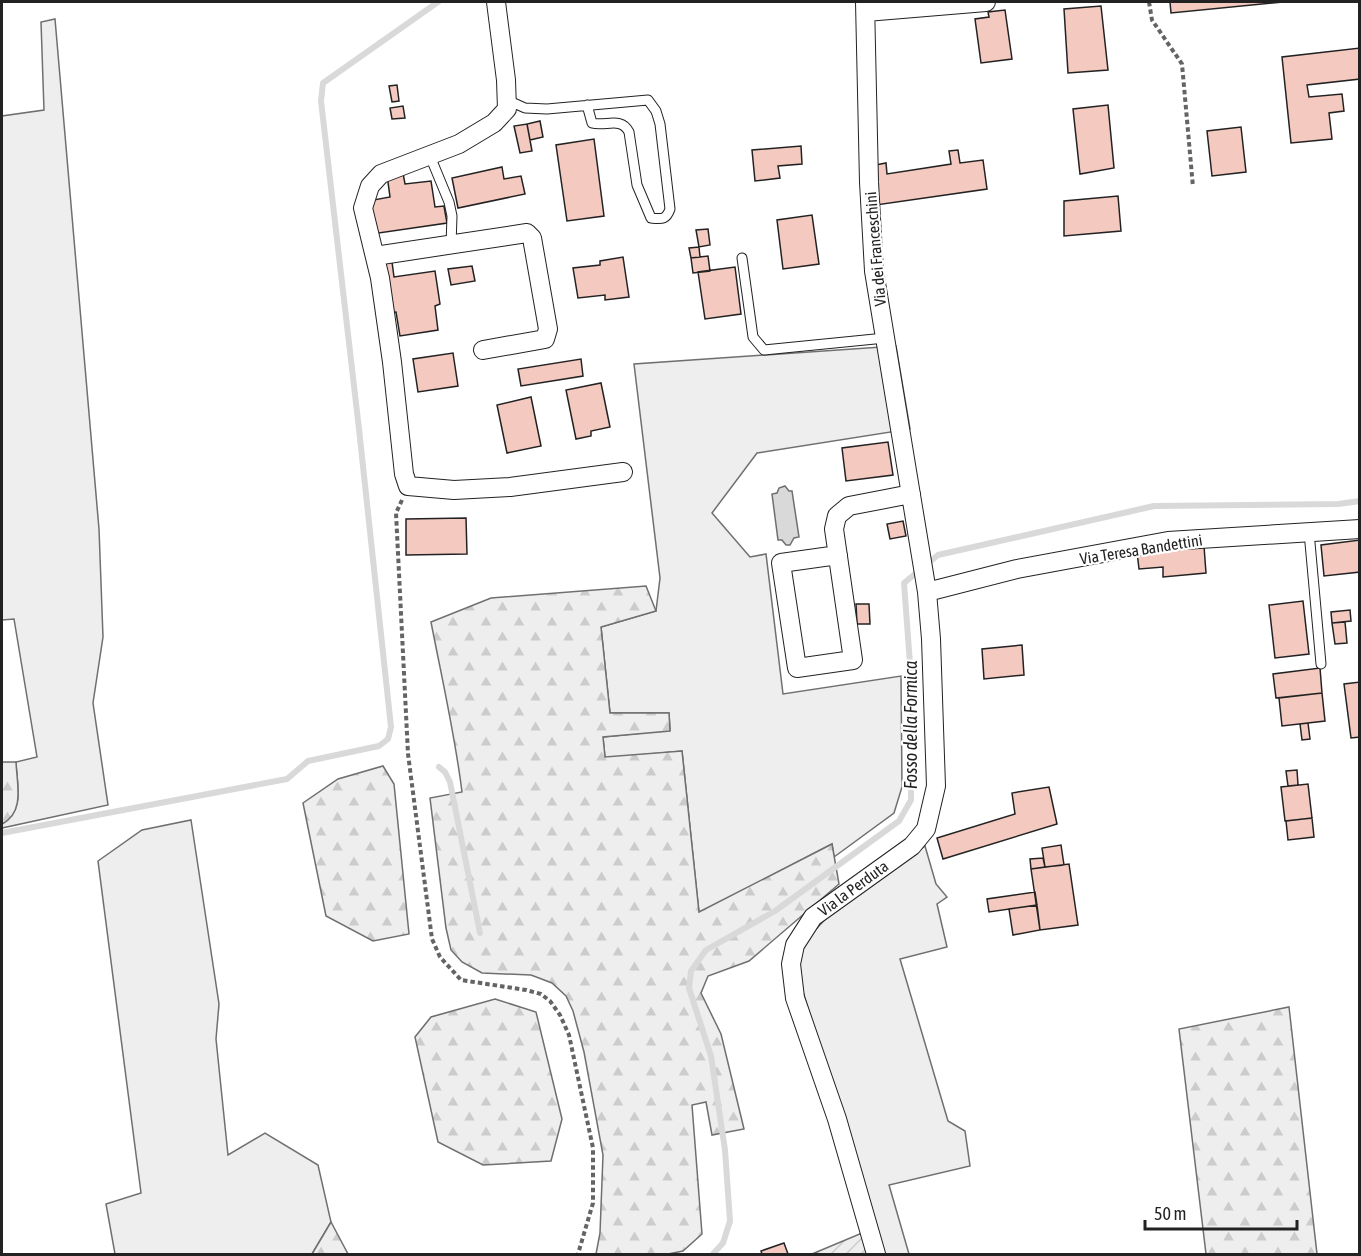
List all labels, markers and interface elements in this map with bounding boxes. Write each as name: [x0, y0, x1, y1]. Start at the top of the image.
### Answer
street label: Via dei Franceschini: [861, 191, 889, 307]
street label: Via Teresa Bandettini: [1078, 530, 1204, 568]
water label: Fosso della Formica: [900, 660, 921, 789]
street label: Via la Perduta: [815, 857, 891, 919]
scale bar: [1145, 1193, 1296, 1231]
text: 50 m: [1154, 1203, 1186, 1224]

